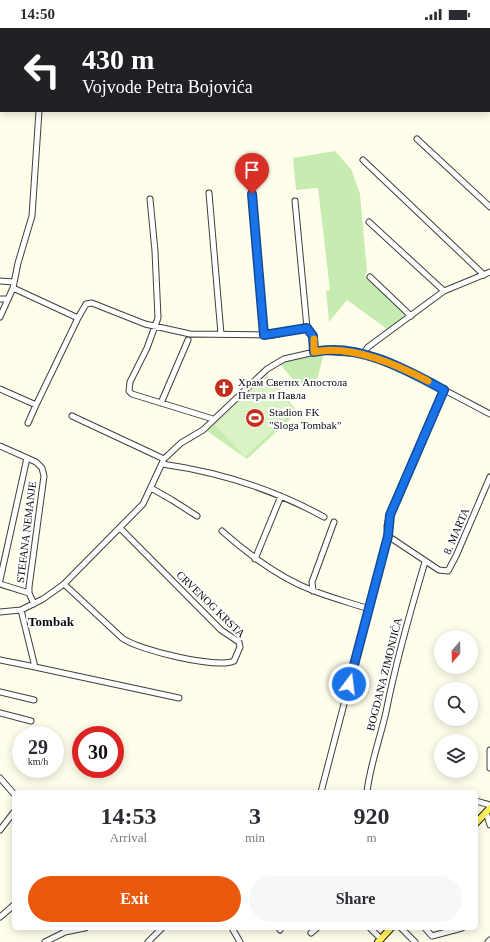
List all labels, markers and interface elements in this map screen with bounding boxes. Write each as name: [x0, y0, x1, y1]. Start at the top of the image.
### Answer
text: 14:50: [20, 6, 55, 22]
icon: left: [16, 44, 68, 96]
text: 430 m: [82, 44, 154, 75]
text: Vojvode Petra Bojovića: [82, 77, 253, 97]
pin: [235, 153, 269, 194]
icon: arrive: [241, 159, 263, 181]
place label: Храм Светих Апостола Петра и Павла: [238, 376, 347, 401]
church icon: Храм Светих Апостола Петра и Павла: [213, 377, 235, 399]
place label: Stadion FK "Sloga Tombak": [269, 406, 341, 431]
sports icon: Stadion FK "Sloga Tombak": [244, 407, 266, 429]
street label: STEFANA NEMANJE: [14, 480, 38, 583]
street label: 8. MARTA: [441, 506, 471, 556]
street label: CRVENOG KRSTA: [174, 568, 248, 640]
district label: Tombak: [28, 614, 75, 629]
street label: BOGDANA ZIMONJIĆA: [364, 616, 404, 732]
north arrow: [434, 630, 478, 674]
map controls: [434, 630, 478, 778]
position arrow: [328, 663, 370, 705]
button: search: [434, 682, 478, 726]
speed limit sign: 30: [72, 726, 124, 778]
button: layers: [434, 734, 478, 778]
text: 29: [28, 736, 48, 758]
text: km/h: [28, 756, 48, 767]
text: 14:53: [100, 803, 156, 829]
text: 3: [249, 803, 261, 829]
text: 920: [354, 803, 390, 829]
text: Arrival: [110, 830, 147, 845]
text: min: [245, 830, 265, 845]
text: m: [366, 830, 377, 845]
button: Exit: [28, 876, 241, 922]
button: Share: [249, 876, 462, 922]

